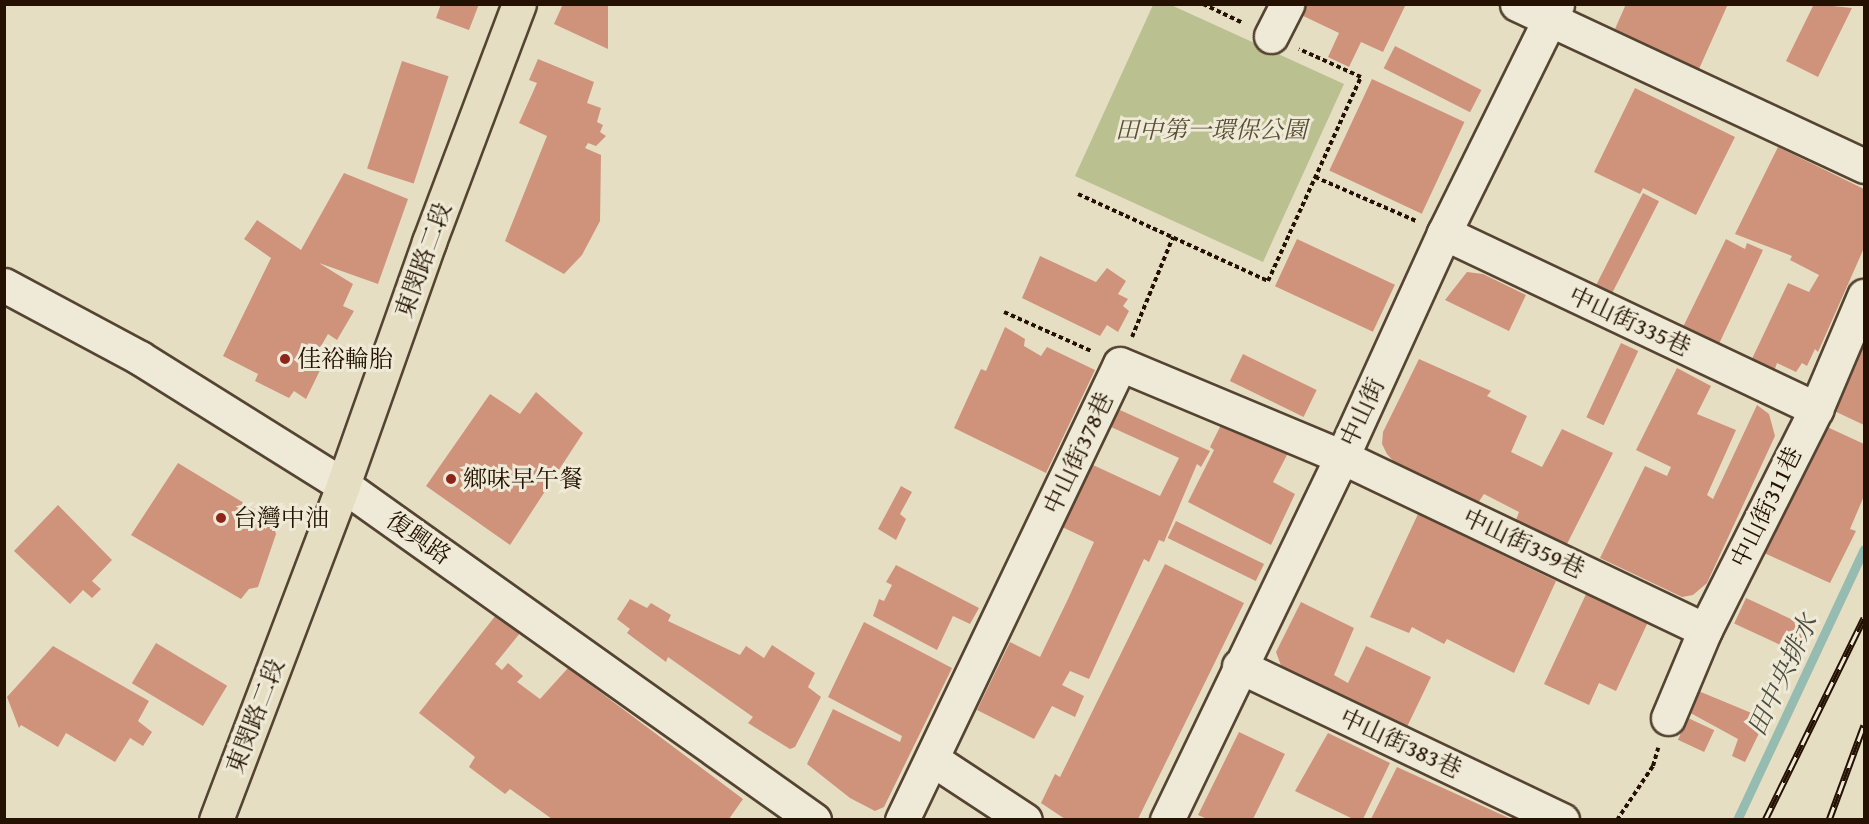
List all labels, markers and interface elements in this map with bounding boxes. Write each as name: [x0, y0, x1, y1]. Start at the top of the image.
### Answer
park label: 田中第一環保公園: [1115, 116, 1307, 144]
street label: 東閔路二段: [389, 199, 457, 321]
street label: 中山街335巷: [1565, 280, 1695, 362]
place label: 佳裕輪胎: [297, 345, 393, 373]
marker: 佳裕輪胎: [278, 352, 292, 366]
street label: 中山街: [1334, 373, 1390, 451]
street label: 中山街378巷: [1037, 388, 1119, 518]
street label: 中山街311巷: [1724, 442, 1808, 572]
place label: 鄉味早午餐: [463, 465, 583, 493]
marker: 鄉味早午餐: [444, 472, 458, 486]
street label: 中山街359巷: [1459, 502, 1589, 584]
place label: 台灣中油: [233, 504, 329, 532]
street label: 復興路: [381, 506, 457, 570]
marker: 台灣中油: [214, 511, 228, 525]
water label: 田中央排水: [1740, 609, 1824, 741]
street label: 東閔路二段: [220, 655, 290, 777]
street label: 中山街383巷: [1336, 702, 1466, 784]

